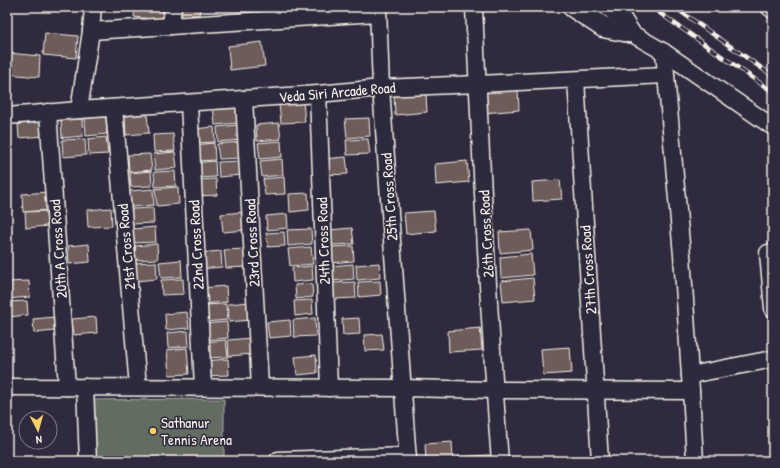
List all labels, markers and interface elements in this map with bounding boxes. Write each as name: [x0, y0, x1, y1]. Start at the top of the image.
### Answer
street label: Veda Siri Arcade Road: [278, 76, 396, 108]
street label: 25th Cross Road: [375, 152, 403, 242]
street label: 26th Cross Road: [473, 190, 499, 278]
street label: 24th Cross Road: [311, 197, 335, 285]
street label: 23rd Cross Road: [239, 198, 265, 288]
street label: 20th A Cross Road: [44, 199, 72, 299]
street label: 22nd Cross Road: [183, 199, 209, 290]
street label: 21st Cross Road: [112, 203, 140, 291]
street label: 27th Cross Road: [574, 225, 602, 315]
north arrow: [18, 410, 58, 450]
place label: Sathanur Tennis Arena: [161, 412, 232, 450]
marker: Sathanur Tennis Arena: [148, 426, 158, 436]
text: N: [35, 433, 43, 447]

